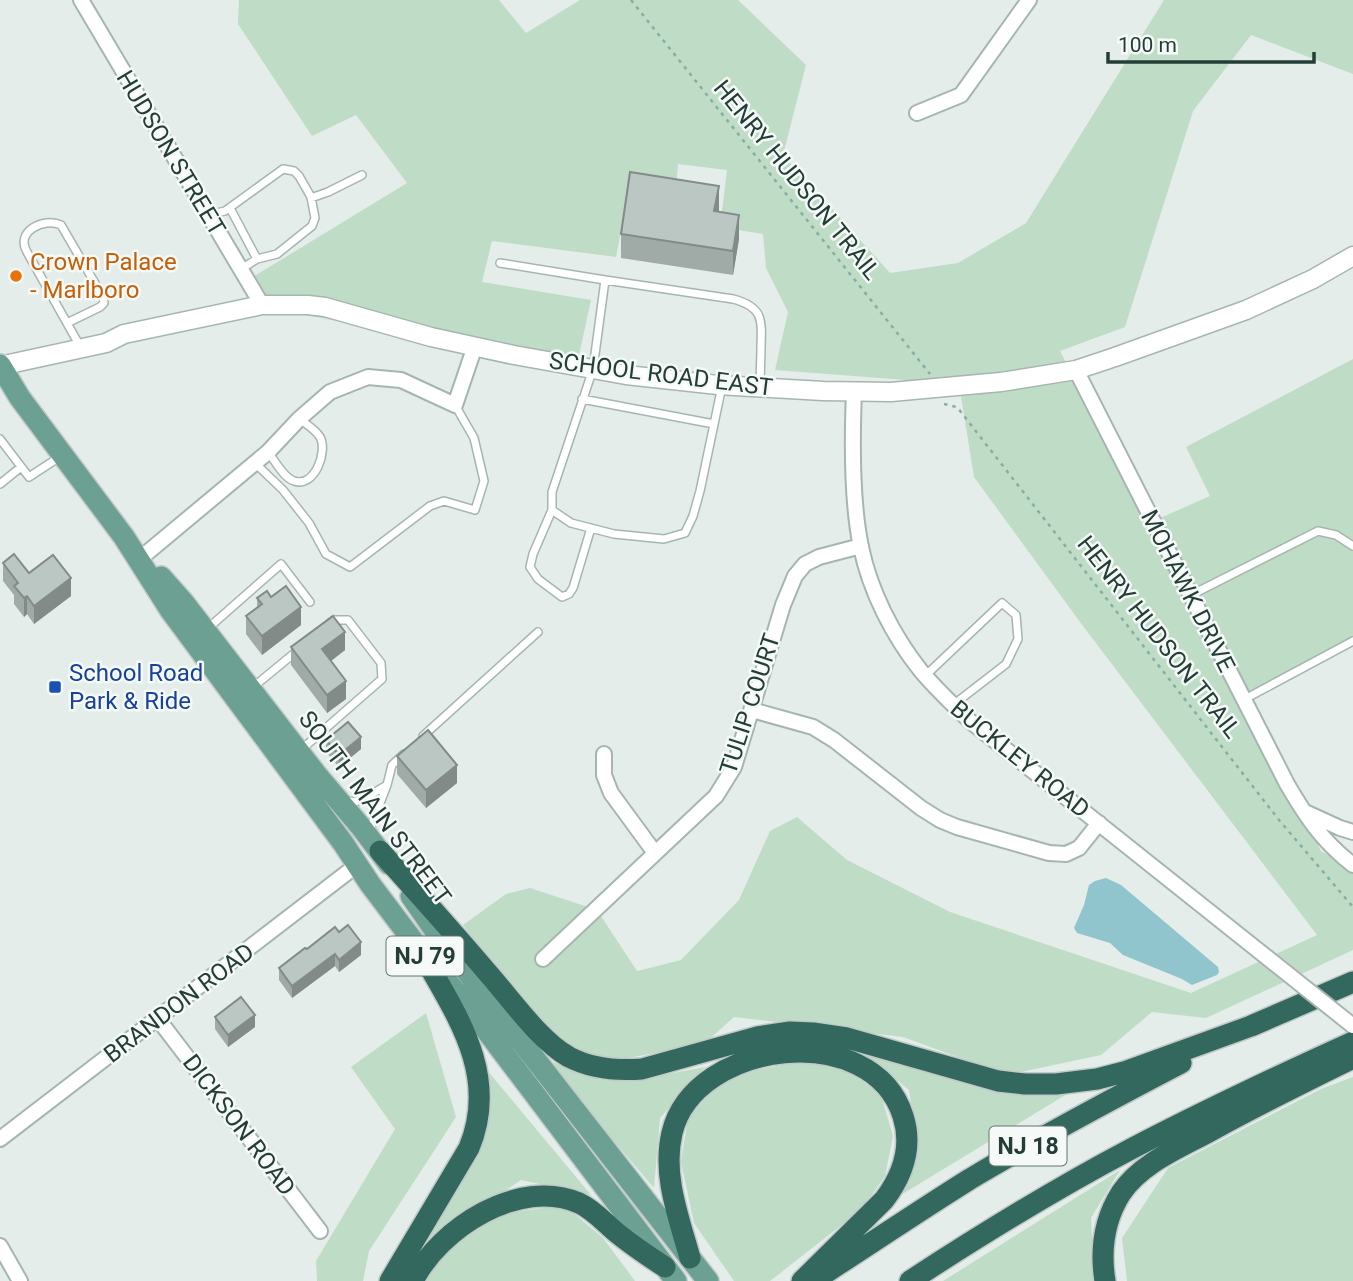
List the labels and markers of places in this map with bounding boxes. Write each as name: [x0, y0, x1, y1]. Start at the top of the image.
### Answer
place label: Crown Palace - Marlboro: [30, 248, 177, 304]
marker: Crown Palace - Marlboro: [8, 268, 24, 284]
place label: School Road Park & Ride: [69, 659, 203, 715]
marker: School Road Park & Ride: [47, 679, 63, 695]

